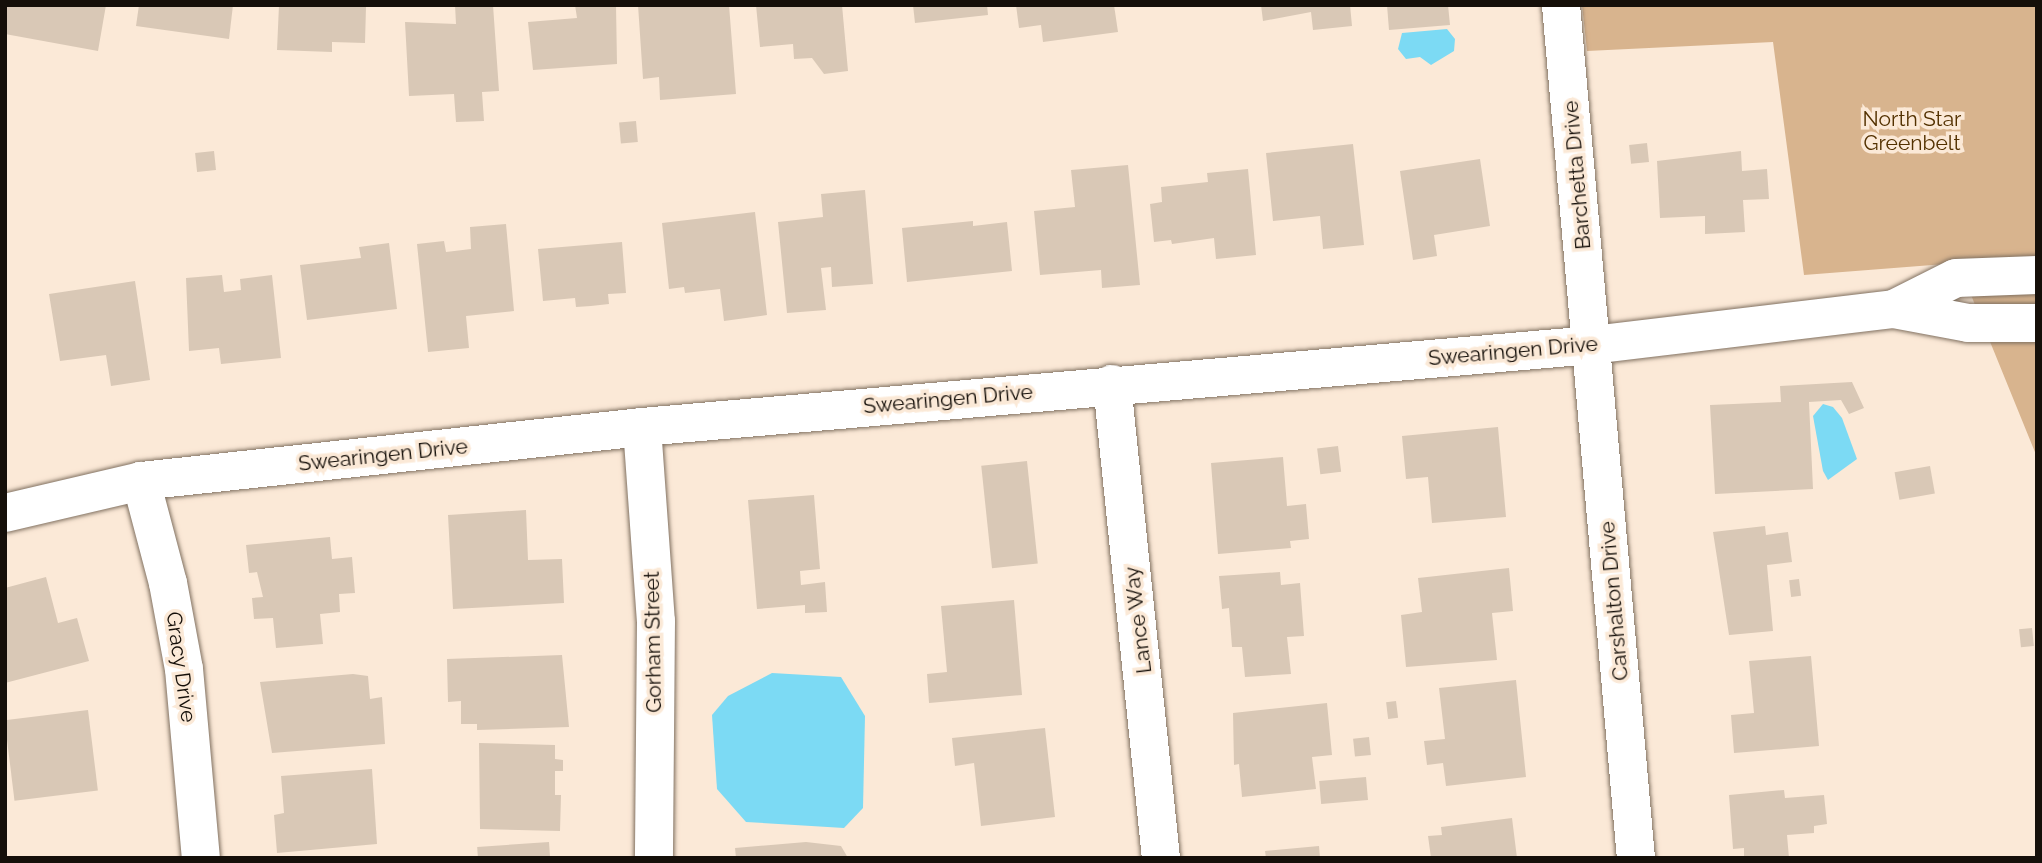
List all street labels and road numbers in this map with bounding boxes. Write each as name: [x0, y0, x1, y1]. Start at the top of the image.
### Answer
street label: Barchetta Drive: [1558, 99, 1596, 251]
street label: Swearingen Drive: [1427, 331, 1599, 371]
street label: Swearingen Drive: [862, 379, 1034, 419]
street label: Swearingen Drive: [297, 434, 469, 476]
street label: Carshalton Drive: [1594, 520, 1634, 682]
street label: Lance Way: [1119, 565, 1157, 675]
street label: Gorham Street: [639, 571, 667, 713]
street label: Gracy Drive: [161, 610, 201, 724]

